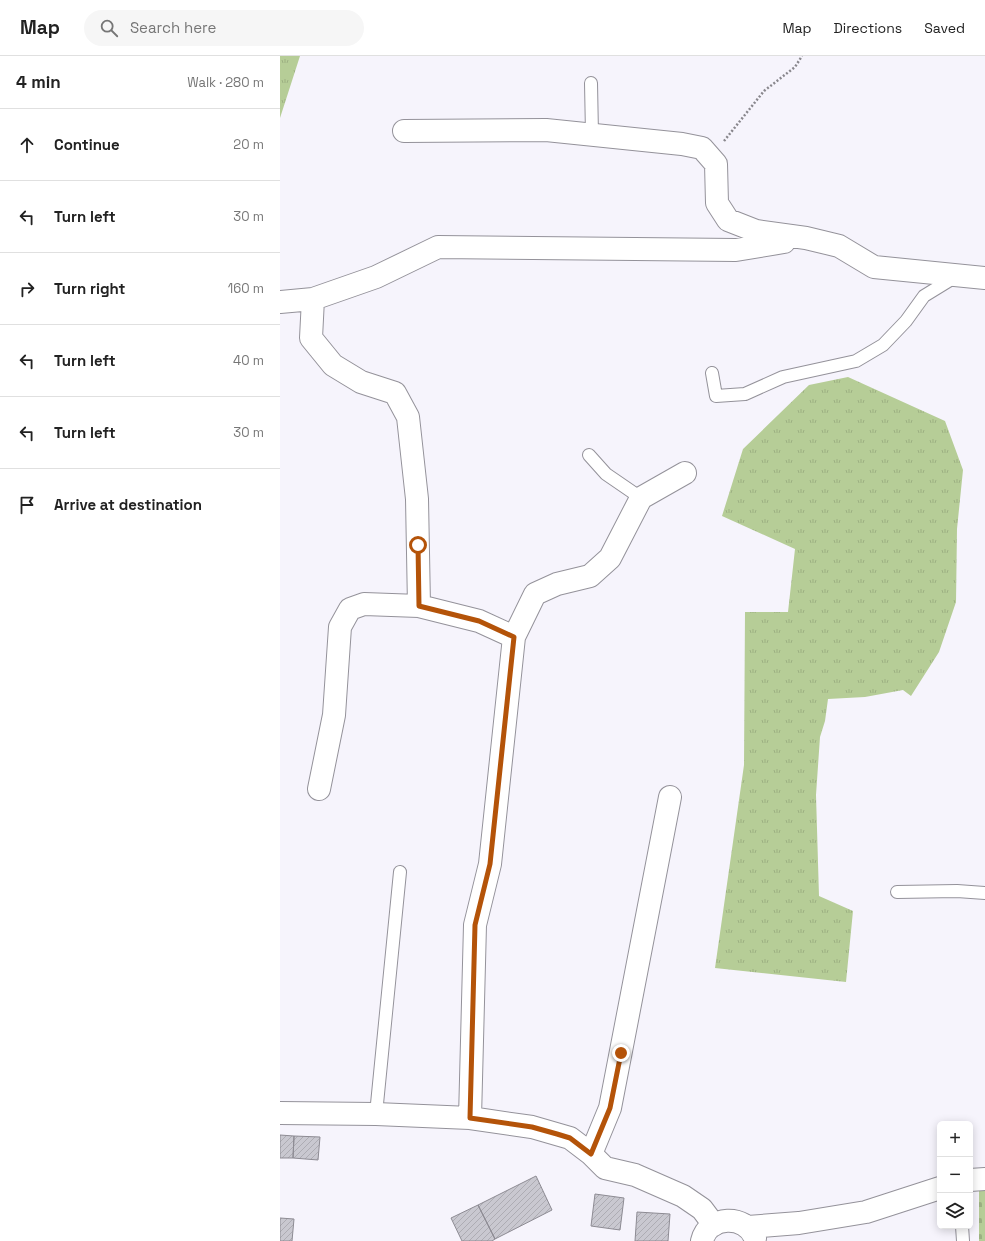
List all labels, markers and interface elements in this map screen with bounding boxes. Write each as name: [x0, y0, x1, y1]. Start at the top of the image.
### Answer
search box: [84, 10, 364, 46]
text: Map: [20, 15, 60, 40]
icon: search: [98, 17, 120, 39]
text: Search here: [130, 18, 216, 37]
text: Map: [782, 19, 812, 37]
text: Directions: [834, 19, 902, 37]
text: Saved: [924, 19, 965, 37]
text: 4 min: [16, 71, 61, 93]
text: Walk · 280 m: [187, 74, 264, 91]
icon: ahead: [16, 134, 38, 156]
text: Continue: [54, 135, 120, 154]
text: 20 m: [233, 136, 264, 153]
icon: left: [16, 206, 38, 228]
text: Turn left: [54, 207, 116, 226]
text: 30 m: [233, 208, 264, 225]
icon: right: [16, 278, 38, 300]
text: Turn right: [54, 279, 125, 298]
text: 160 m: [228, 280, 264, 297]
icon: left: [16, 350, 38, 372]
text: Turn left: [54, 351, 116, 370]
text: 40 m: [233, 352, 264, 369]
icon: left: [16, 422, 38, 444]
text: Turn left: [54, 423, 116, 442]
text: 30 m: [233, 424, 264, 441]
icon: arrive: [16, 494, 38, 516]
text: Arrive at destination: [54, 495, 202, 514]
route start: [409, 536, 427, 554]
route end: [612, 1044, 630, 1062]
map controls: [937, 1121, 973, 1229]
button: +: [937, 1121, 973, 1157]
button: −: [937, 1157, 973, 1193]
button: layers: [937, 1193, 973, 1229]

